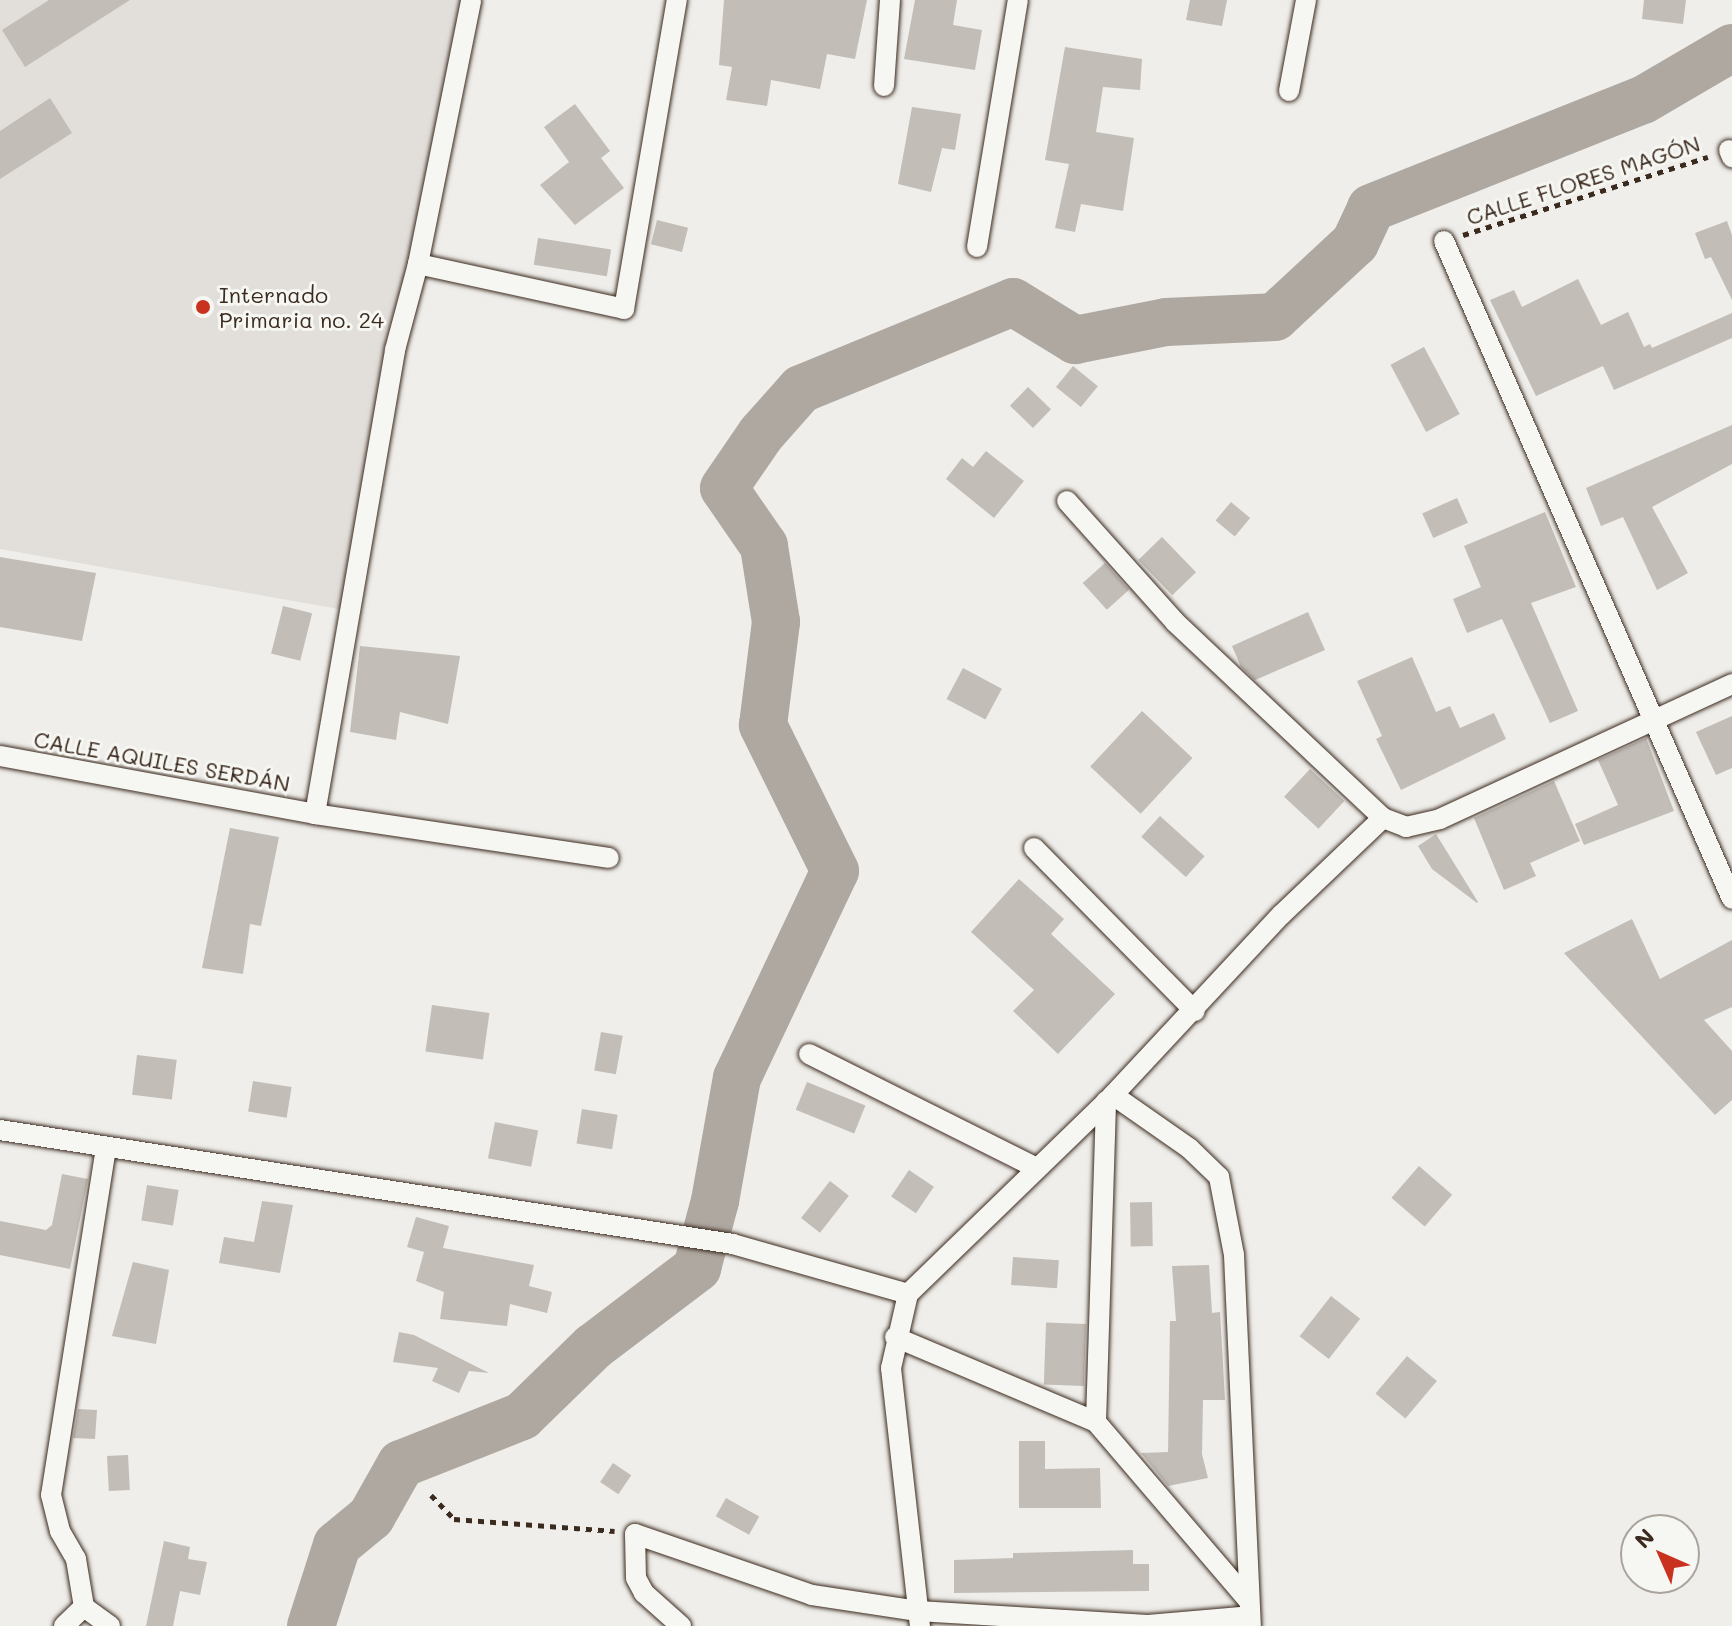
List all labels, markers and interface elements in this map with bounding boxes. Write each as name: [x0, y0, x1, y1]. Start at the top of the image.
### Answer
street label: CALLE FLORES MAGÓN: [1463, 130, 1703, 230]
place label: Internado Primaria no. 24: [219, 281, 384, 332]
marker: Internado Primaria no. 24: [194, 298, 212, 316]
street label: CALLE AQUILES SERDÁN: [32, 725, 292, 797]
north arrow: [1620, 1514, 1700, 1594]
text: N: [1628, 1522, 1660, 1554]

